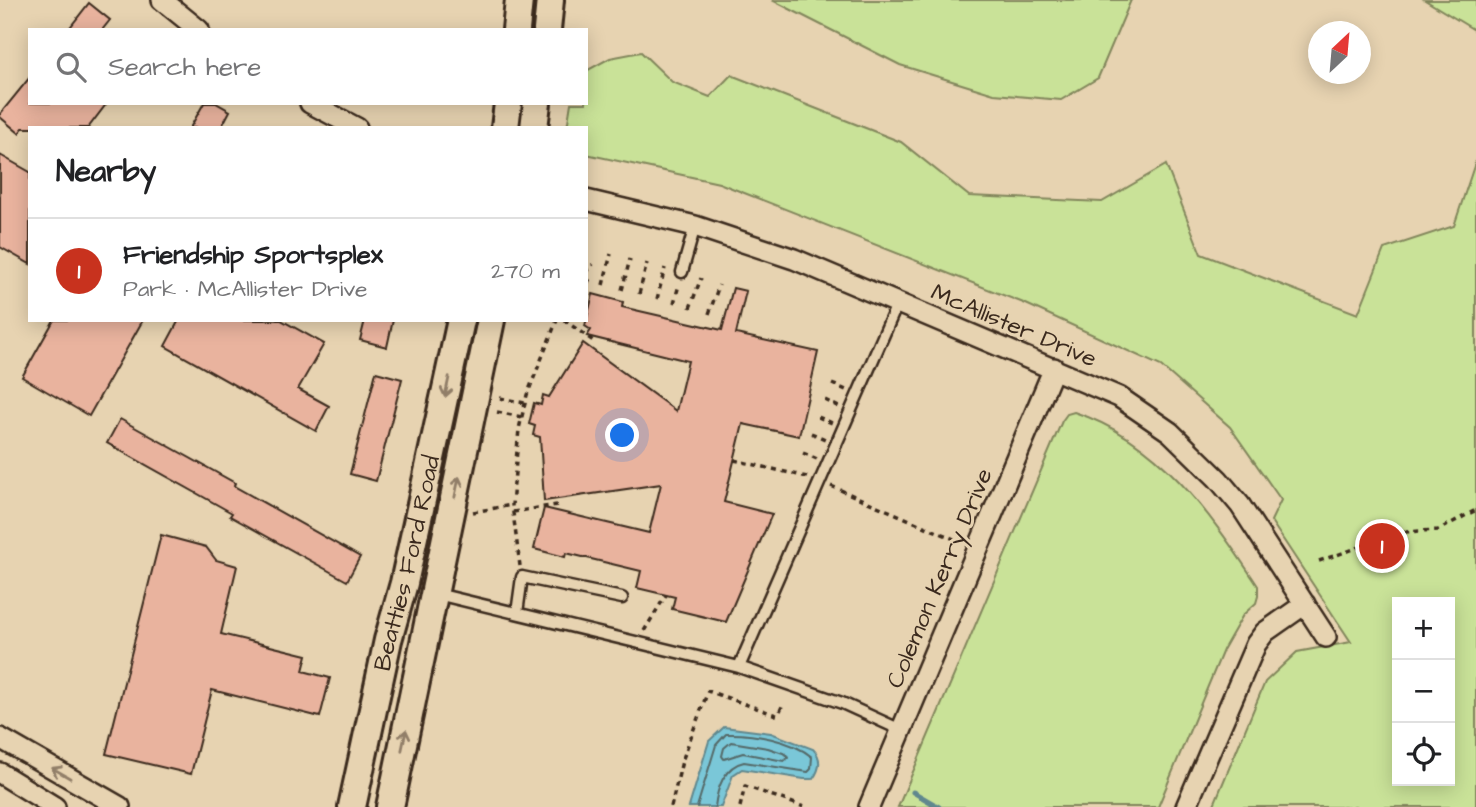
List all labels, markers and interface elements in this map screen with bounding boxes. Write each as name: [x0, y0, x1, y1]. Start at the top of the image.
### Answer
north arrow: [1308, 21, 1371, 84]
search box: [28, 28, 588, 105]
icon: search: [52, 48, 90, 86]
text: Search here: [108, 49, 261, 85]
text: Nearby: [56, 151, 156, 193]
text: Friendship Sportsplex: [123, 237, 383, 273]
text: 1: [78, 255, 80, 287]
text: 270 m: [491, 255, 560, 287]
text: Park · McAllister Drive: [123, 273, 368, 305]
street label: McAllister Drive: [925, 276, 1102, 376]
one-way arrow: [439, 375, 453, 398]
your location: [605, 418, 639, 452]
street label: Beatties Ford Road: [366, 452, 449, 674]
street label: Colemon Kerry Drive: [878, 463, 1003, 694]
one-way arrow: [450, 476, 464, 499]
pin: 1: [1359, 520, 1405, 572]
map controls: [1392, 597, 1455, 786]
button: +: [1392, 597, 1455, 660]
button: −: [1392, 660, 1455, 723]
button: locate: [1392, 723, 1455, 786]
one-way arrow: [398, 729, 412, 752]
one-way arrow: [51, 766, 71, 780]

